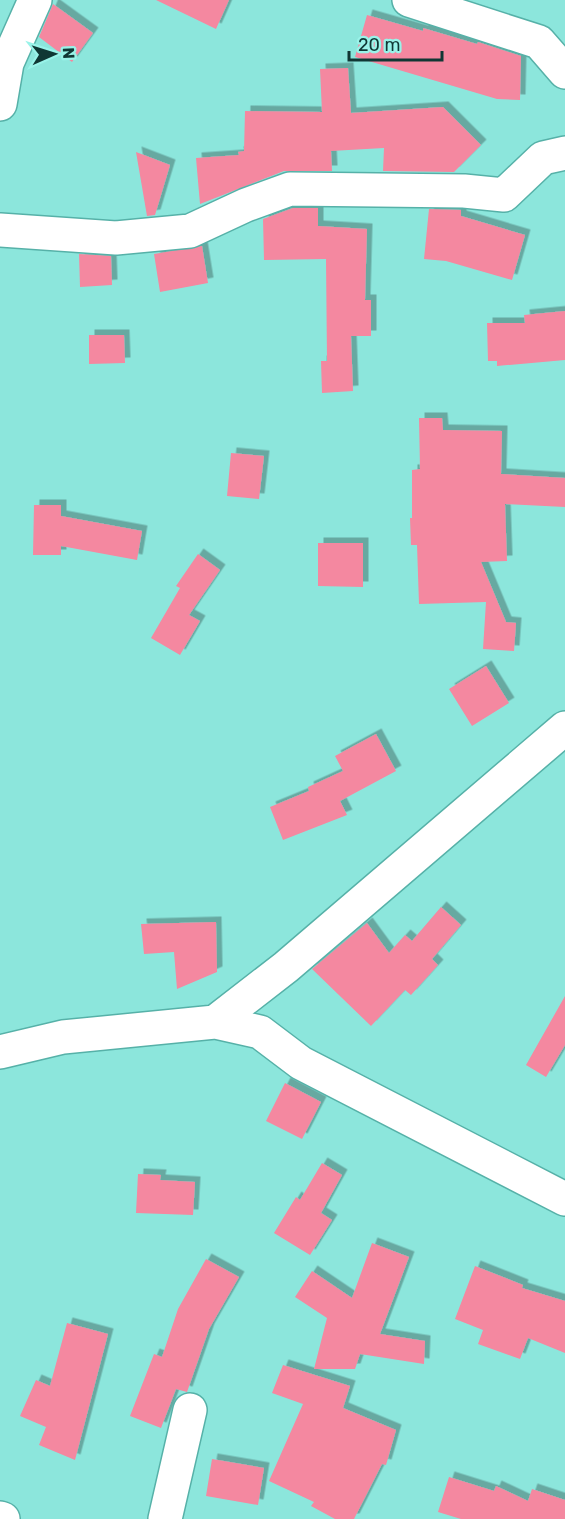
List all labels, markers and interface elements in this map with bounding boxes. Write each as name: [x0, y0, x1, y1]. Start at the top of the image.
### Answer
north arrow: [24, 24, 84, 84]
scale bar: [349, 24, 442, 62]
text: 20 m: [358, 34, 400, 56]
text: N: [59, 47, 78, 59]

